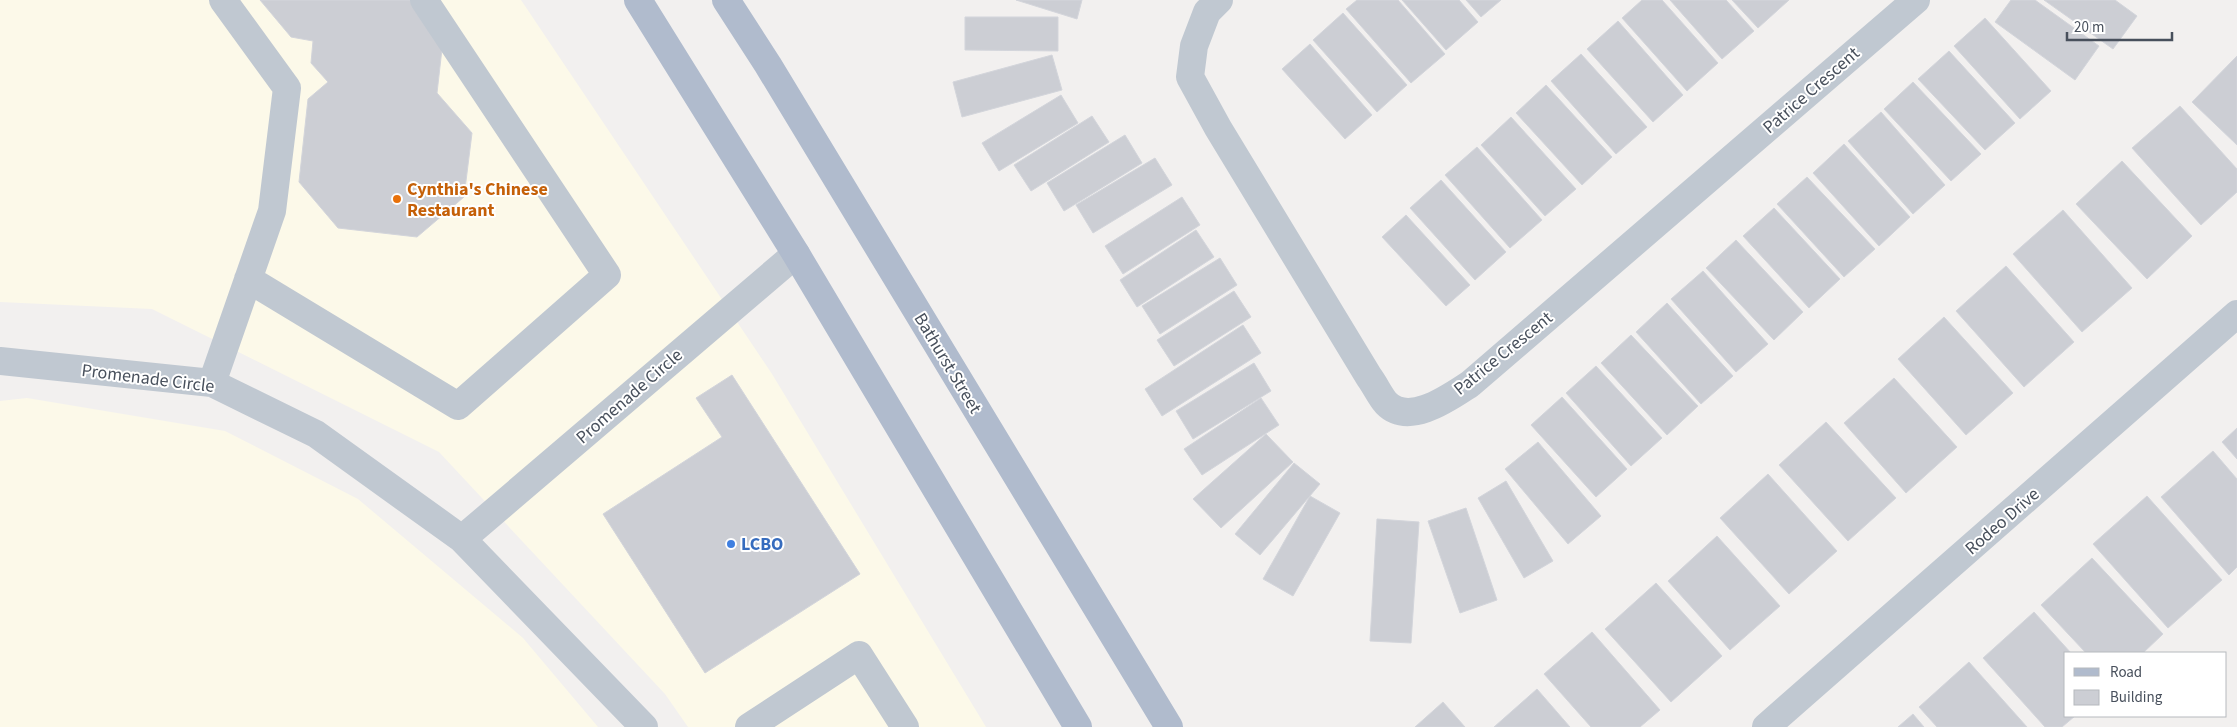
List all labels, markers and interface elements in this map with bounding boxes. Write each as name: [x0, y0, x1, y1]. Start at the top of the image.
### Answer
scale bar: [2067, 10, 2172, 42]
text: 20 m: [2074, 17, 2104, 38]
street label: Patrice Crescent: [1758, 41, 1865, 139]
place label: Cynthia's Chinese Restaurant: [407, 177, 548, 223]
marker: Cynthia's Chinese Restaurant: [391, 193, 403, 205]
street label: Patrice Crescent: [1448, 306, 1558, 401]
street label: Bathurst Street: [908, 308, 987, 418]
street label: Promenade Circle: [571, 343, 688, 450]
street label: Promenade Circle: [80, 358, 216, 399]
street label: Rodeo Drive: [1960, 482, 2045, 561]
place label: LCBO: [741, 532, 783, 557]
marker: LCBO: [725, 538, 737, 550]
legend: [2064, 652, 2227, 717]
text: Road: [2110, 662, 2142, 683]
text: Building: [2110, 687, 2163, 708]

